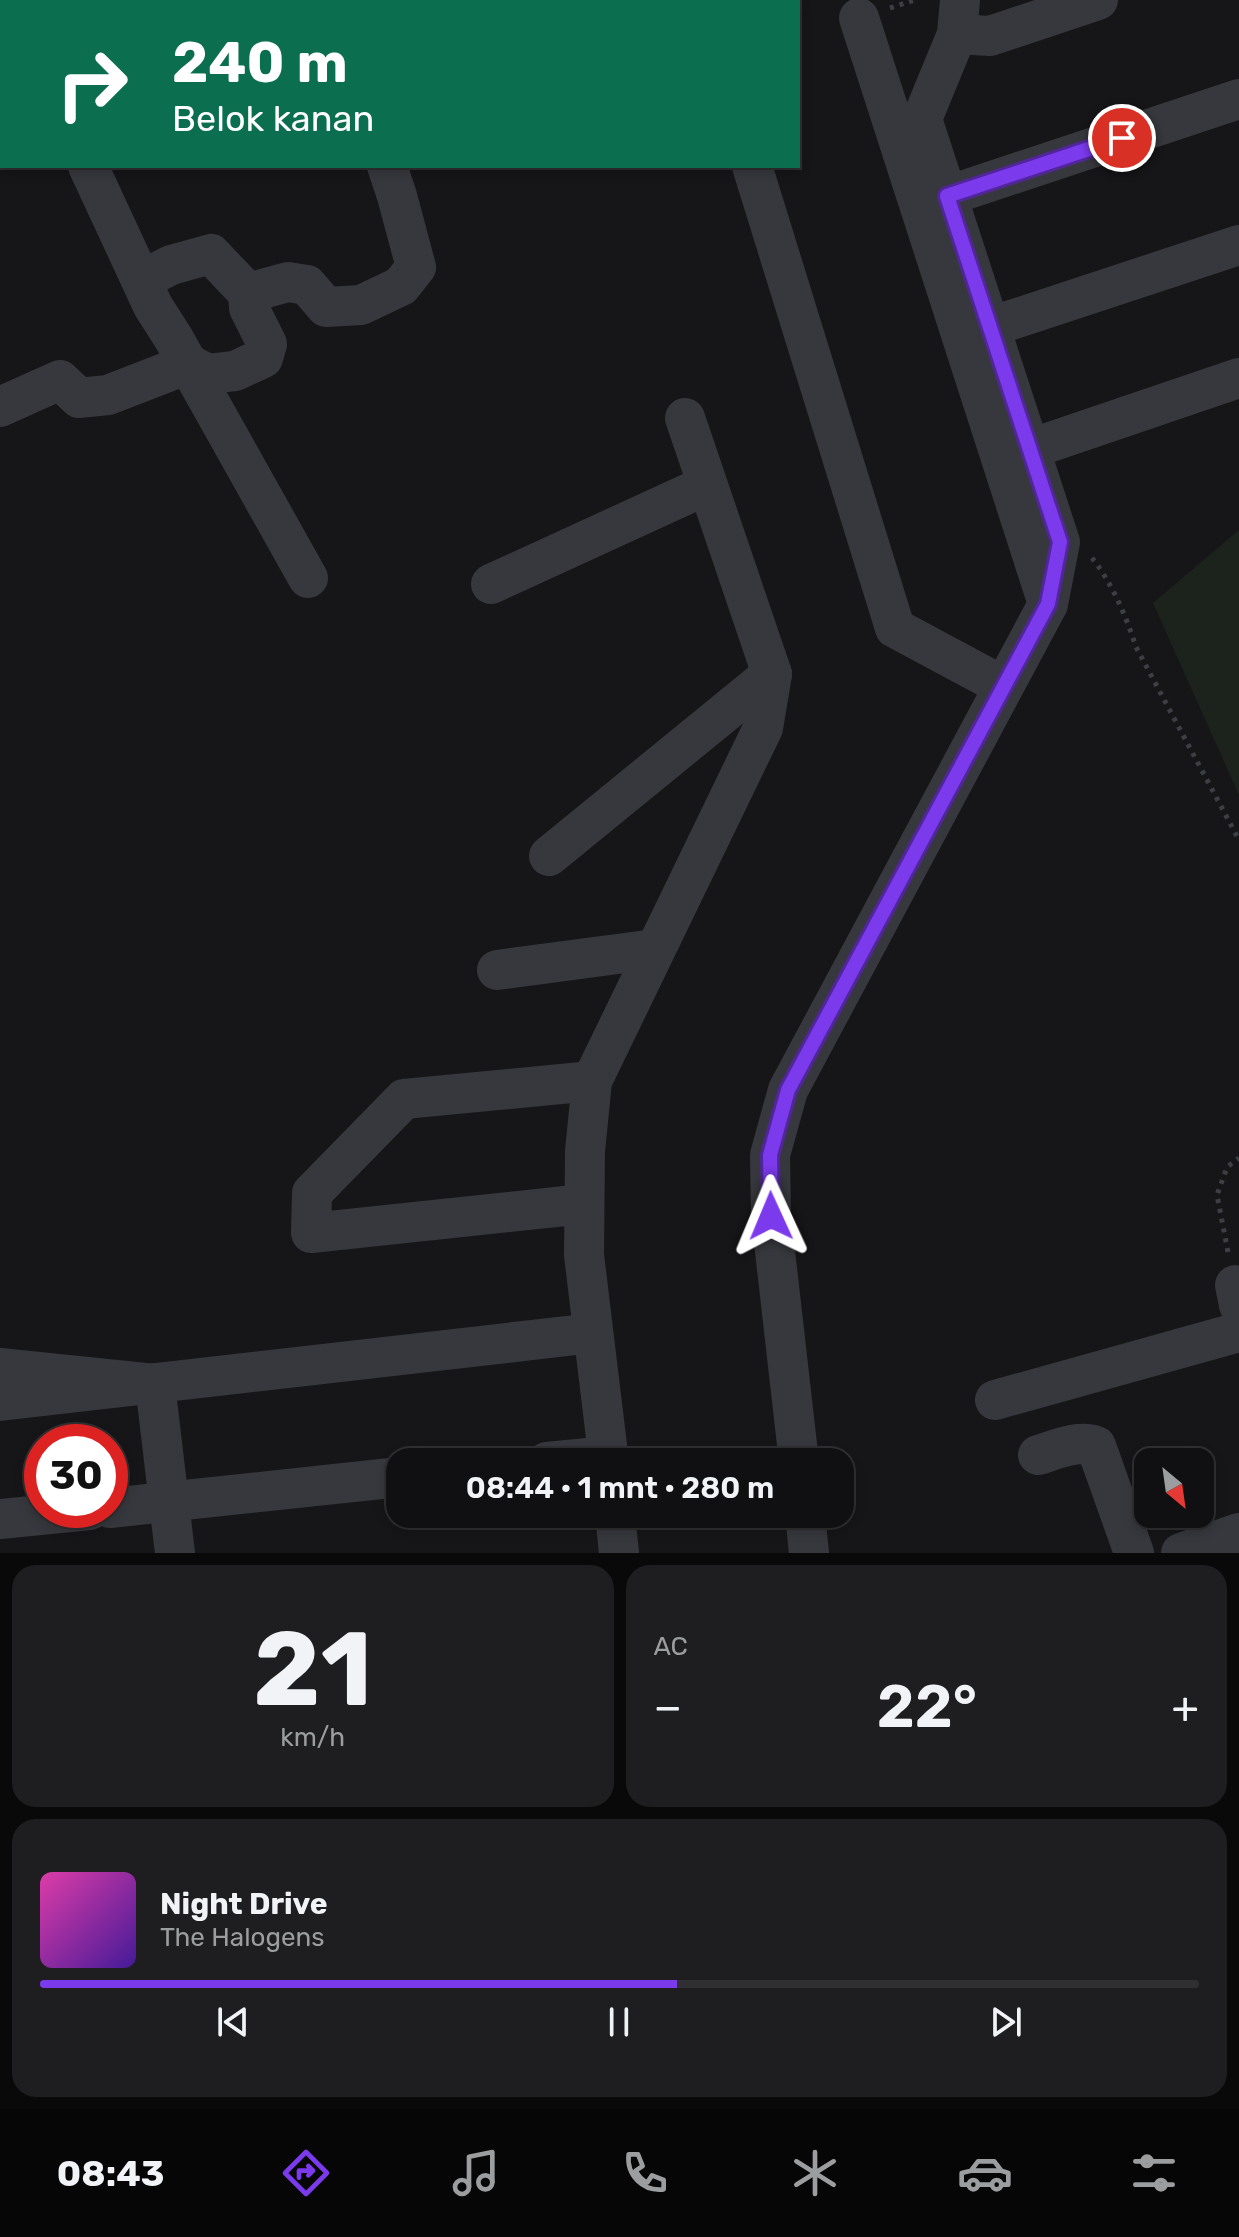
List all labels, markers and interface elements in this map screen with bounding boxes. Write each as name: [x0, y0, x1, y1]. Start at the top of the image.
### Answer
text: 240 m: [172, 30, 348, 96]
icon: right: [40, 32, 144, 136]
text: Belok kanan: [172, 97, 374, 140]
pin: [1088, 104, 1156, 172]
icon: arrive: [1100, 116, 1144, 160]
position arrow: [729, 1174, 813, 1258]
speed limit sign: 30: [24, 1424, 128, 1528]
north arrow: [1134, 1448, 1214, 1528]
map controls: [1134, 1448, 1214, 1528]
text: 08:44 · 1 mnt · 280 m: [466, 1470, 774, 1506]
text: 21: [253, 1608, 372, 1731]
text: AC: [654, 1631, 688, 1662]
text: 22°: [877, 1671, 977, 1742]
text: −: [654, 1681, 682, 1733]
text: +: [1172, 1681, 1199, 1733]
text: km/h: [280, 1722, 345, 1753]
text: Night Drive: [160, 1886, 328, 1922]
text: The Halogens: [160, 1922, 325, 1953]
icon: previous: [211, 2000, 255, 2044]
icon: pause: [597, 2000, 641, 2044]
icon: next: [984, 2000, 1028, 2044]
icon: directions: [278, 2145, 334, 2201]
icon: music: [448, 2145, 504, 2201]
icon: phone: [617, 2145, 673, 2201]
icon: climate: [787, 2145, 843, 2201]
icon: car: [957, 2145, 1013, 2201]
icon: filters: [1126, 2145, 1182, 2201]
text: 08:43: [57, 2152, 164, 2195]

